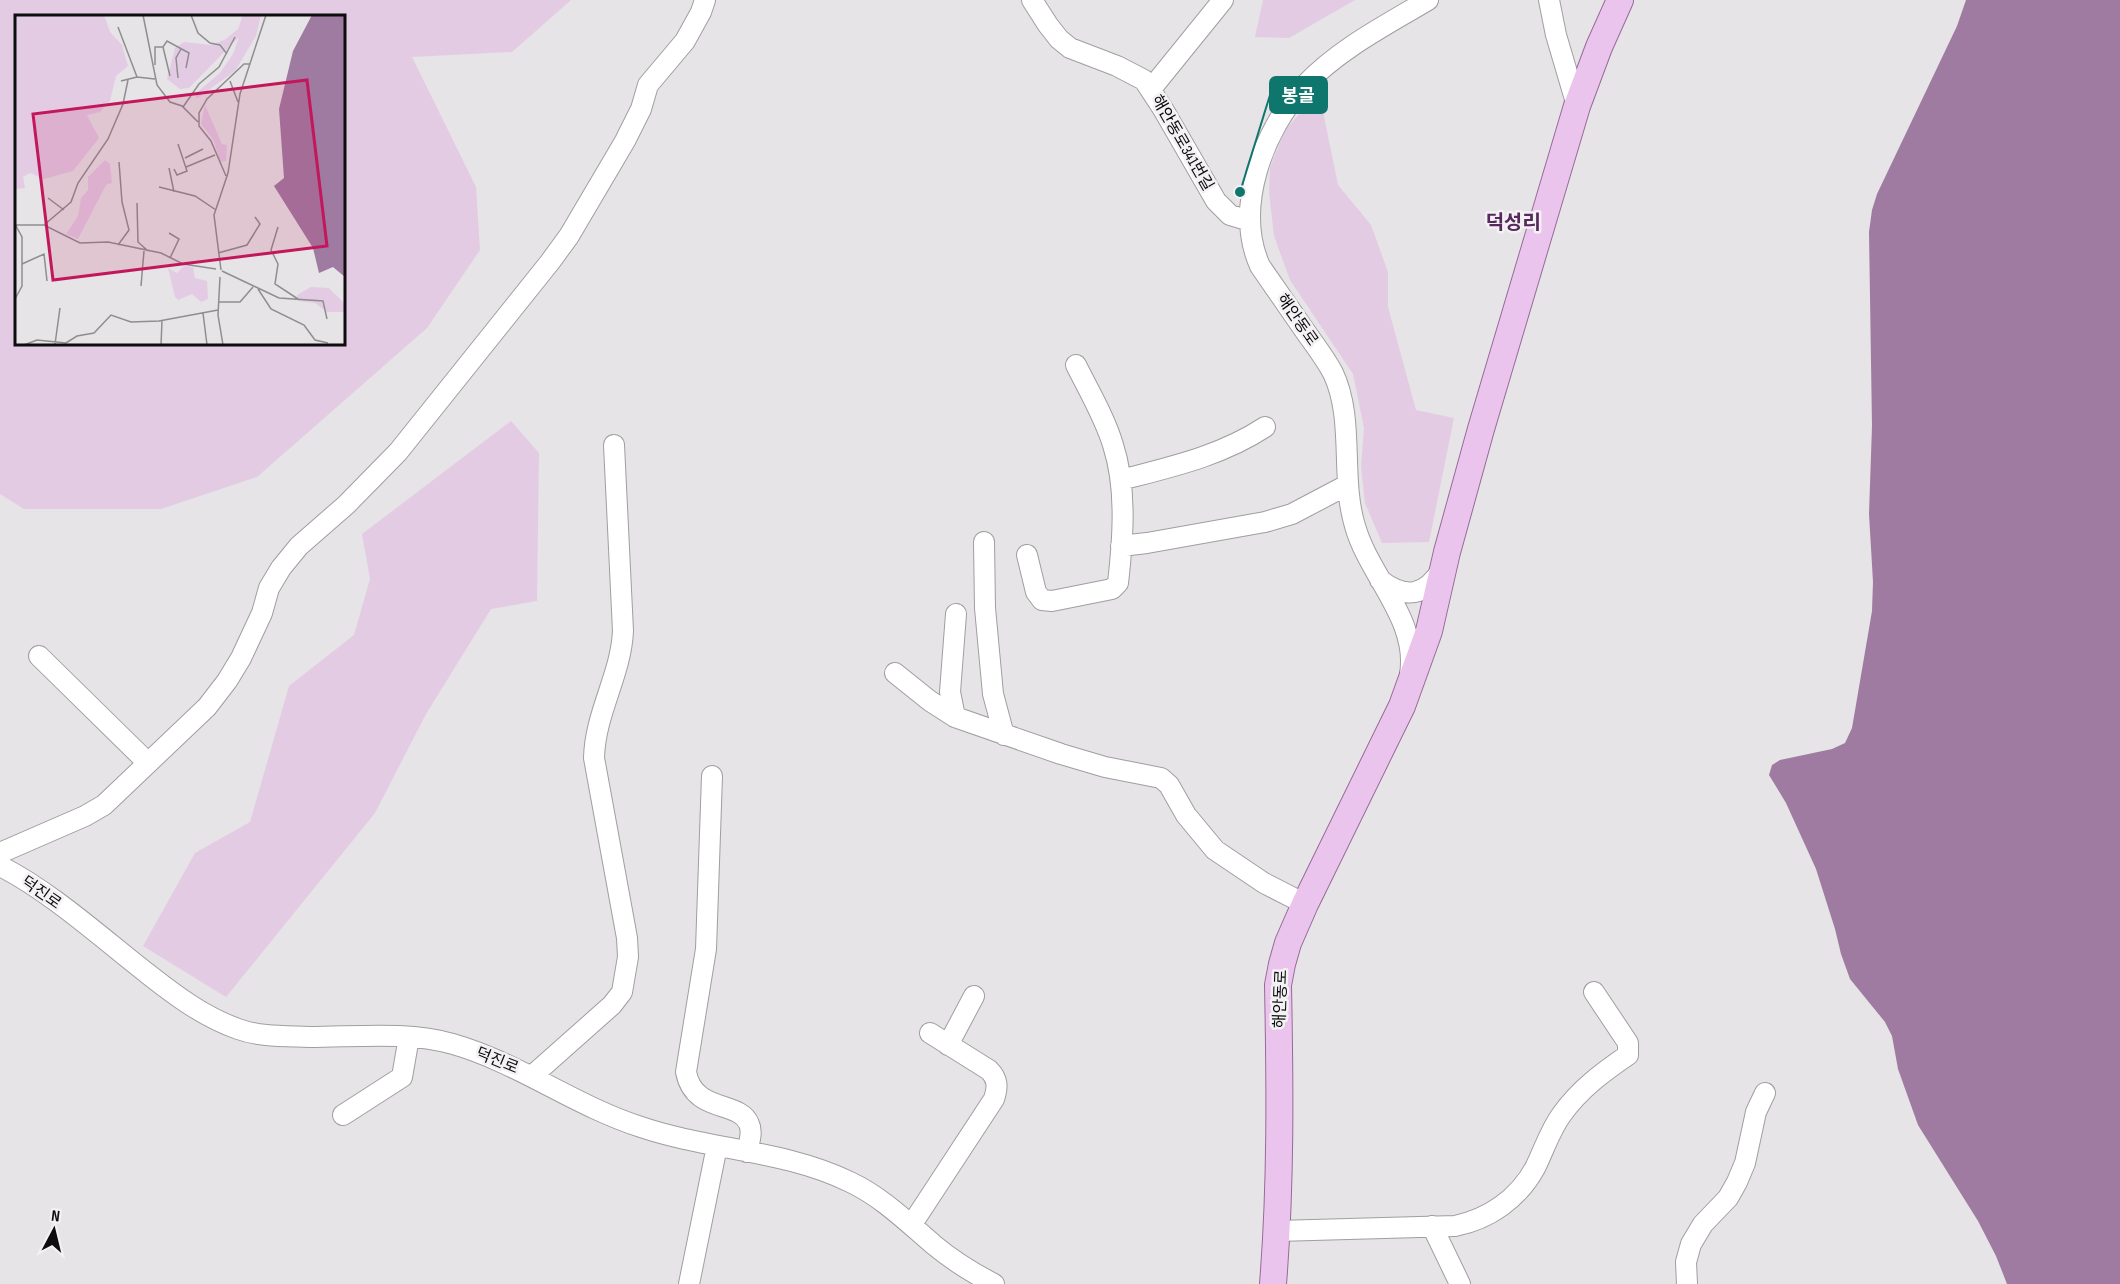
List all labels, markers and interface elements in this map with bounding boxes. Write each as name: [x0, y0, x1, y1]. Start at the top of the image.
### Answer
inset map: [15, 15, 345, 345]
callout: 봉골: [1270, 77, 1327, 113]
text: 봉골: [1281, 86, 1315, 107]
street label: 해안동로341번길: [1147, 92, 1217, 194]
district label: 덕성리: [1485, 211, 1541, 235]
street label: 해안동로: [1272, 290, 1322, 350]
street label: 덕진로: [17, 873, 65, 914]
street label: 해안동로: [1270, 969, 1292, 1029]
street label: 덕진로: [473, 1044, 521, 1078]
north arrow: [24, 1200, 84, 1260]
text: N: [50, 1207, 61, 1227]

